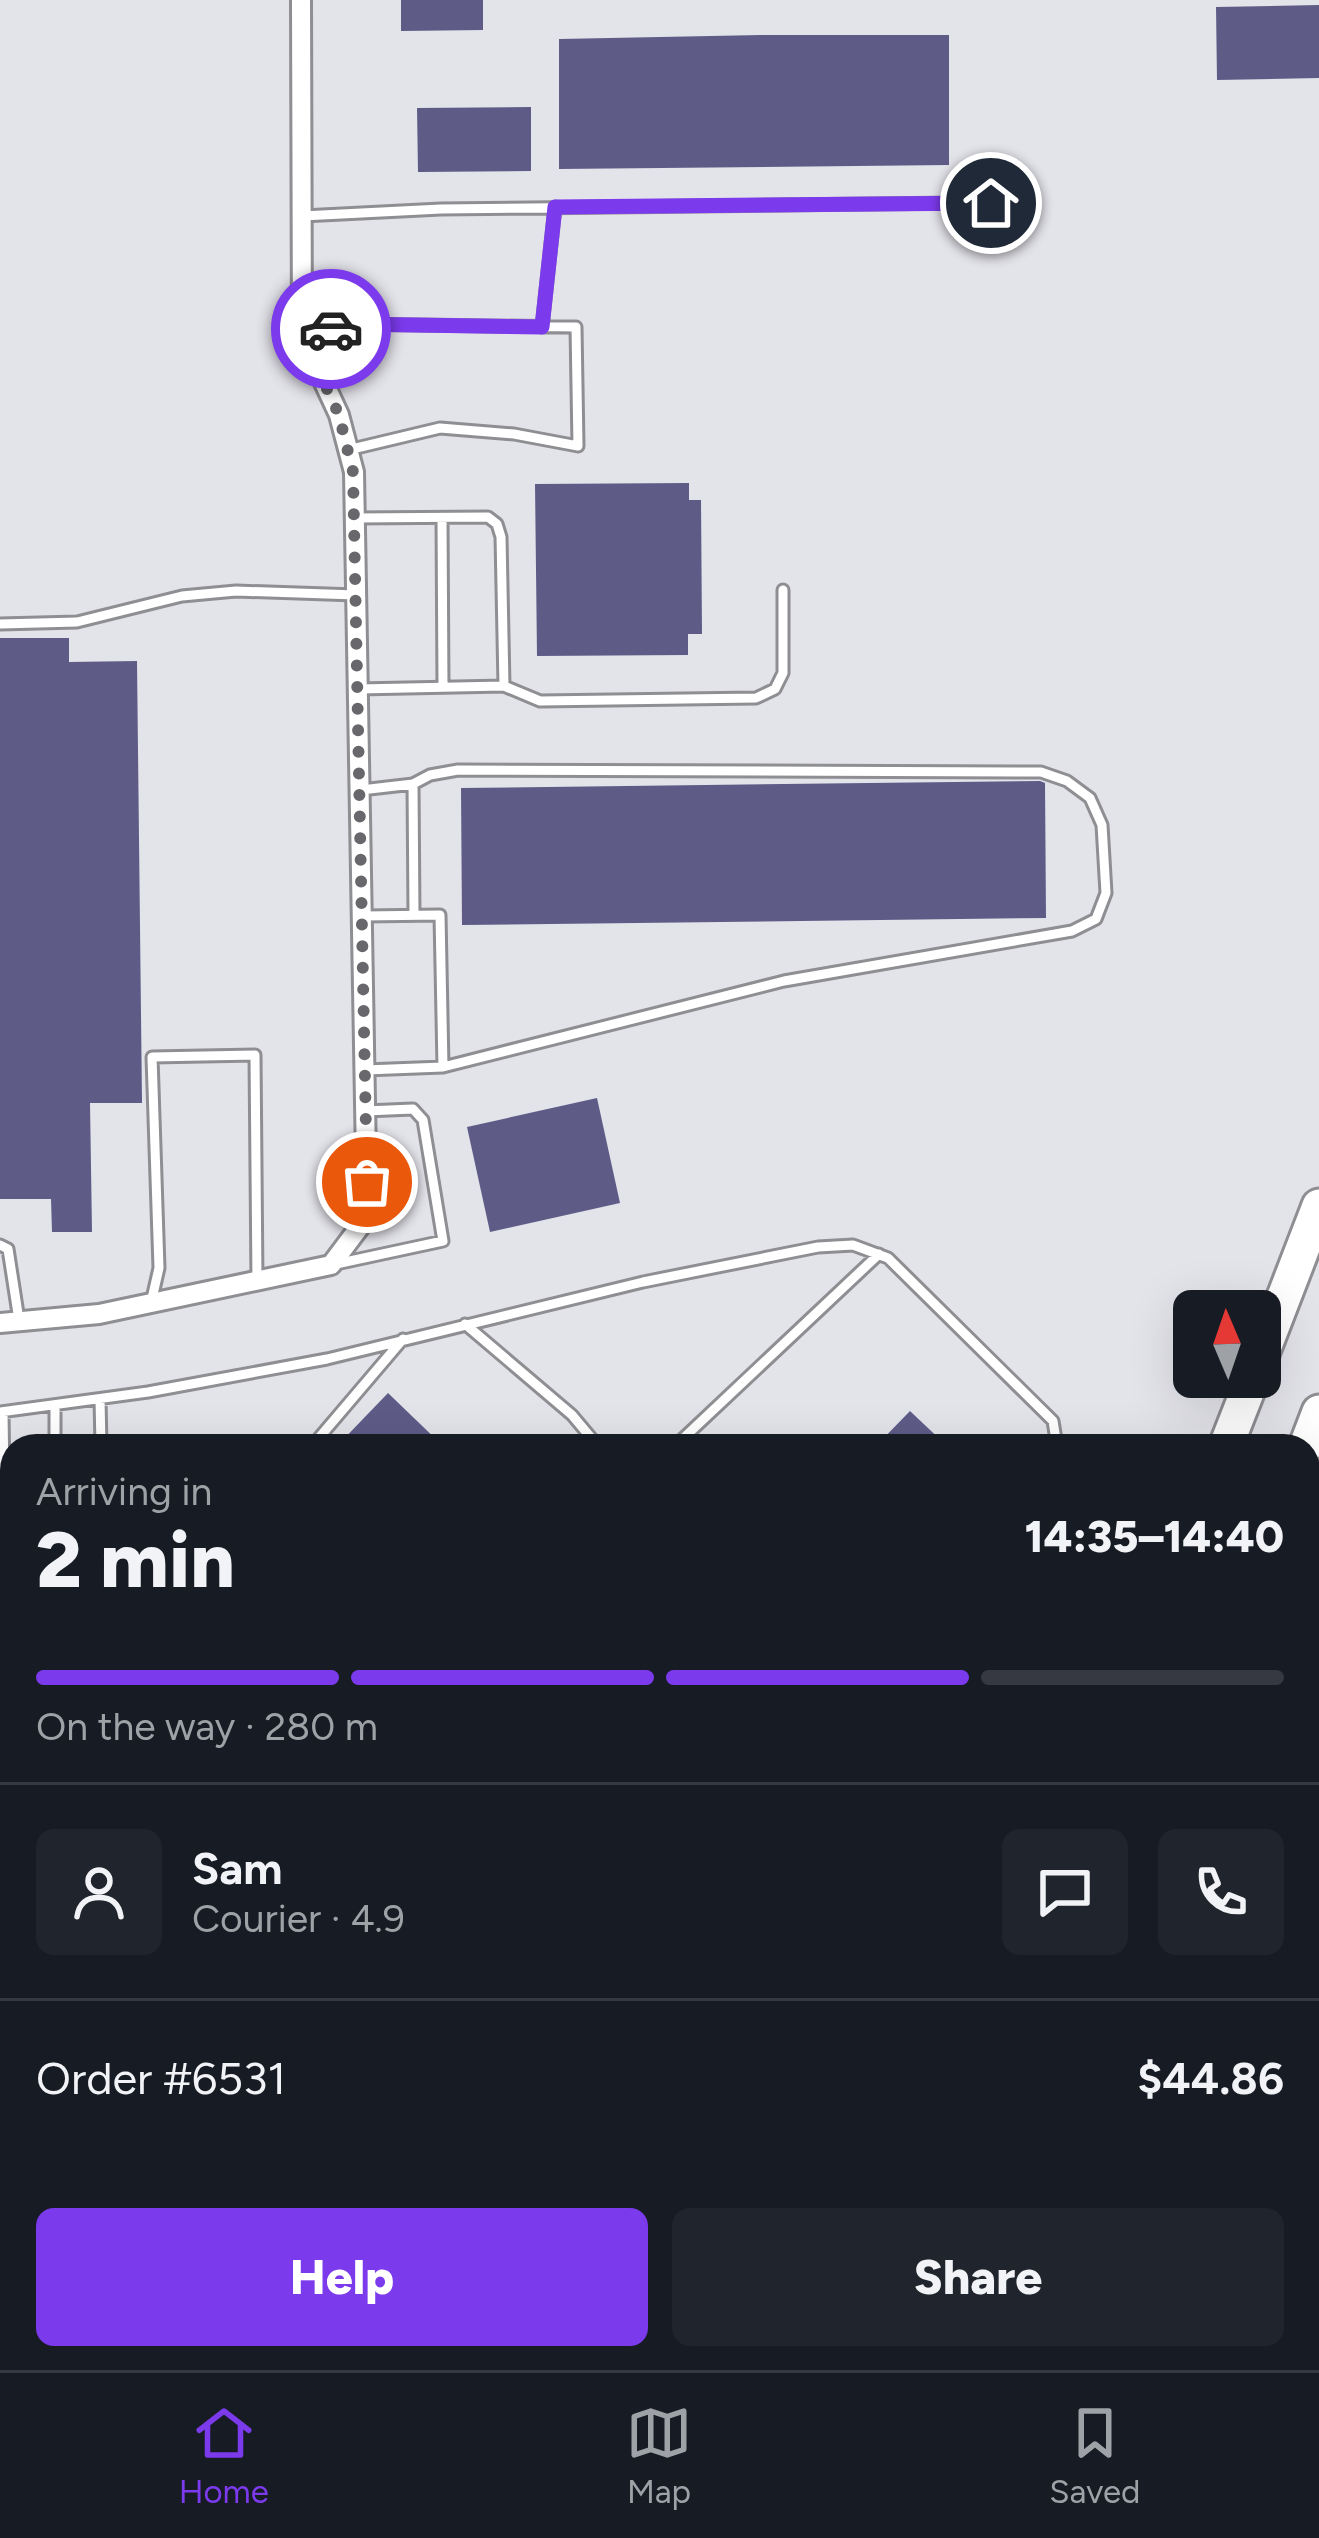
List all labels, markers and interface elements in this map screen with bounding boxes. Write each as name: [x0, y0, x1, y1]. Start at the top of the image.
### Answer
pin: [940, 152, 1042, 254]
icon: home: [958, 170, 1024, 236]
courier: [271, 269, 391, 389]
icon: car: [298, 296, 364, 362]
pin: [316, 1131, 418, 1233]
icon: bag: [334, 1149, 400, 1215]
north arrow: [1173, 1290, 1281, 1398]
map controls: [1173, 1290, 1281, 1398]
text: Arriving in: [36, 1468, 212, 1515]
text: 14:35–14:40: [1025, 1509, 1284, 1563]
text: 2 min: [36, 1513, 235, 1607]
text: On the way · 280 m: [36, 1703, 378, 1750]
button: person: [36, 1829, 162, 1955]
button: chat: [1002, 1829, 1128, 1955]
button: phone: [1158, 1829, 1284, 1955]
text: Sam: [192, 1841, 283, 1895]
text: Courier · 4.9: [192, 1895, 405, 1942]
text: Order #6531: [36, 2051, 286, 2105]
text: $44.86: [1137, 2051, 1284, 2105]
button: Help: [36, 2208, 648, 2346]
button: Share: [672, 2208, 1284, 2346]
tab: Home: [179, 2400, 269, 2511]
tab: Map: [626, 2400, 692, 2511]
tab: Saved: [1049, 2400, 1140, 2511]

